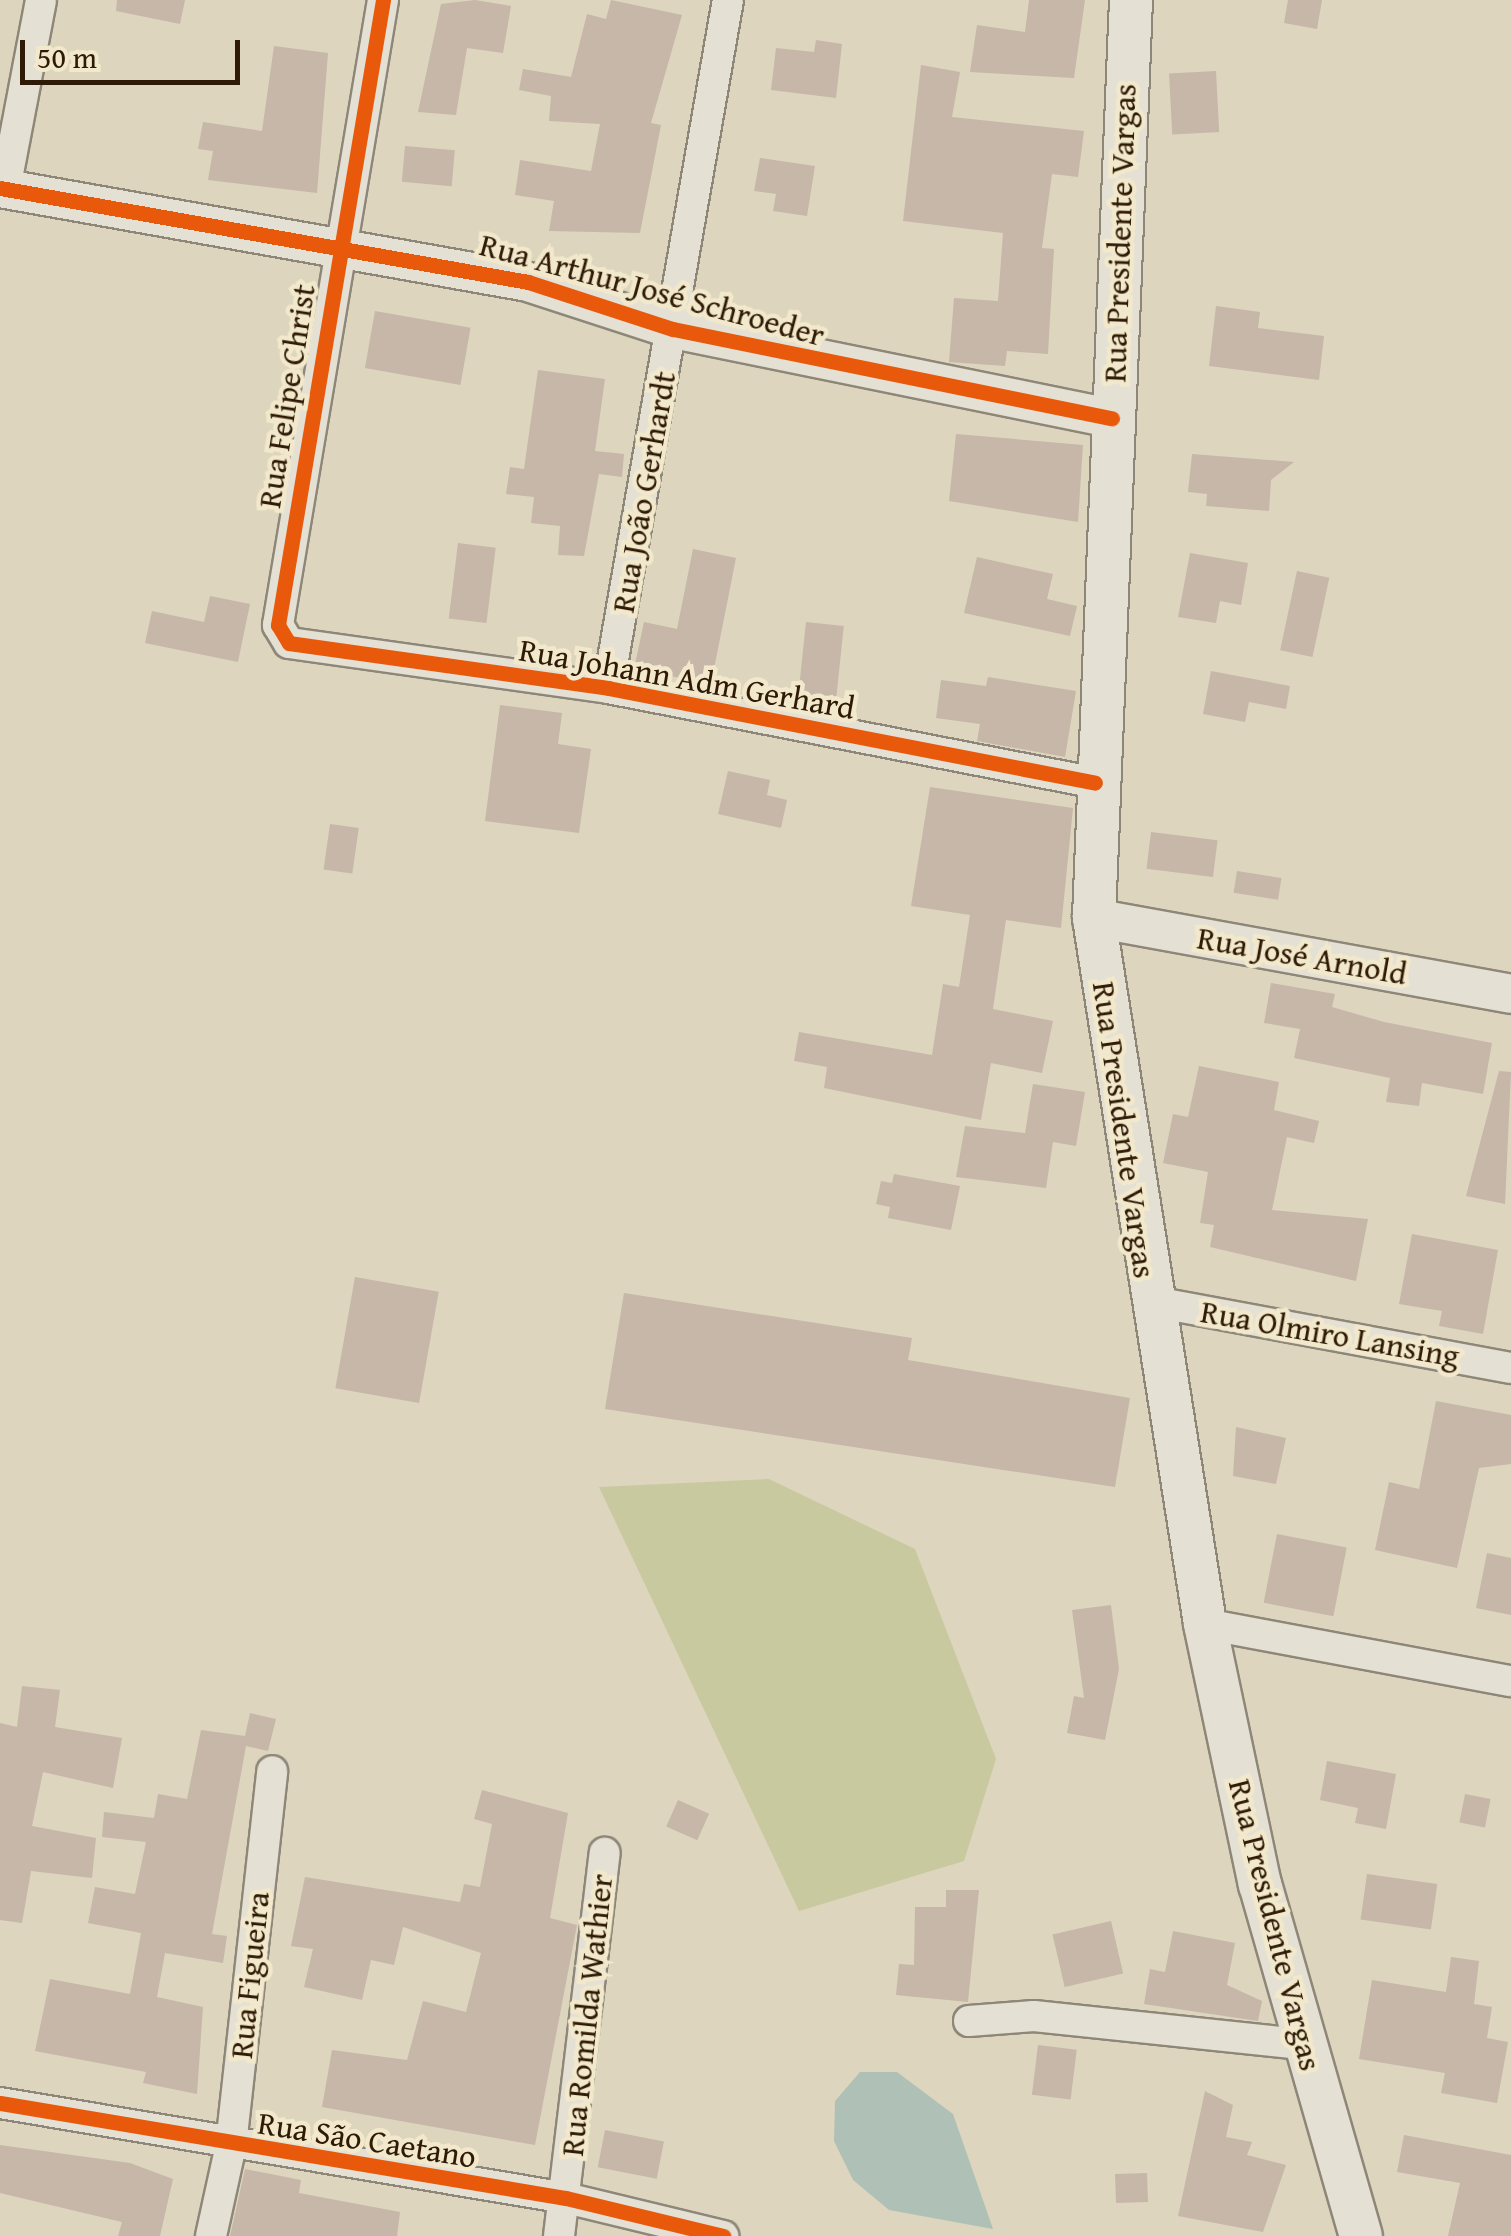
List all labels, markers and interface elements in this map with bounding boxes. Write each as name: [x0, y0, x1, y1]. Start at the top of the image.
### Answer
scale bar: [25, 20, 245, 82]
text: 50 m: [37, 35, 97, 79]
street label: Rua Presidente Vargas: [1096, 83, 1144, 383]
street label: Rua Arthur José Schroeder: [476, 225, 828, 355]
street label: Rua Felipe Christ: [250, 281, 324, 511]
street label: Rua João Gerhardt: [604, 368, 684, 616]
street label: Rua Johann Adm Gerhard: [516, 631, 858, 727]
street label: Rua José Arnold: [1194, 919, 1410, 993]
street label: Rua Presidente Vargas: [1084, 979, 1164, 1281]
street label: Rua Olmiro Lansing: [1198, 1292, 1462, 1376]
street label: Rua Presidente Vargas: [1220, 1775, 1330, 2075]
street label: Rua Romilda Wathier: [553, 1872, 621, 2158]
street label: Rua Figueira: [222, 1890, 278, 2060]
street label: Rua São Caetano: [255, 2104, 479, 2176]

